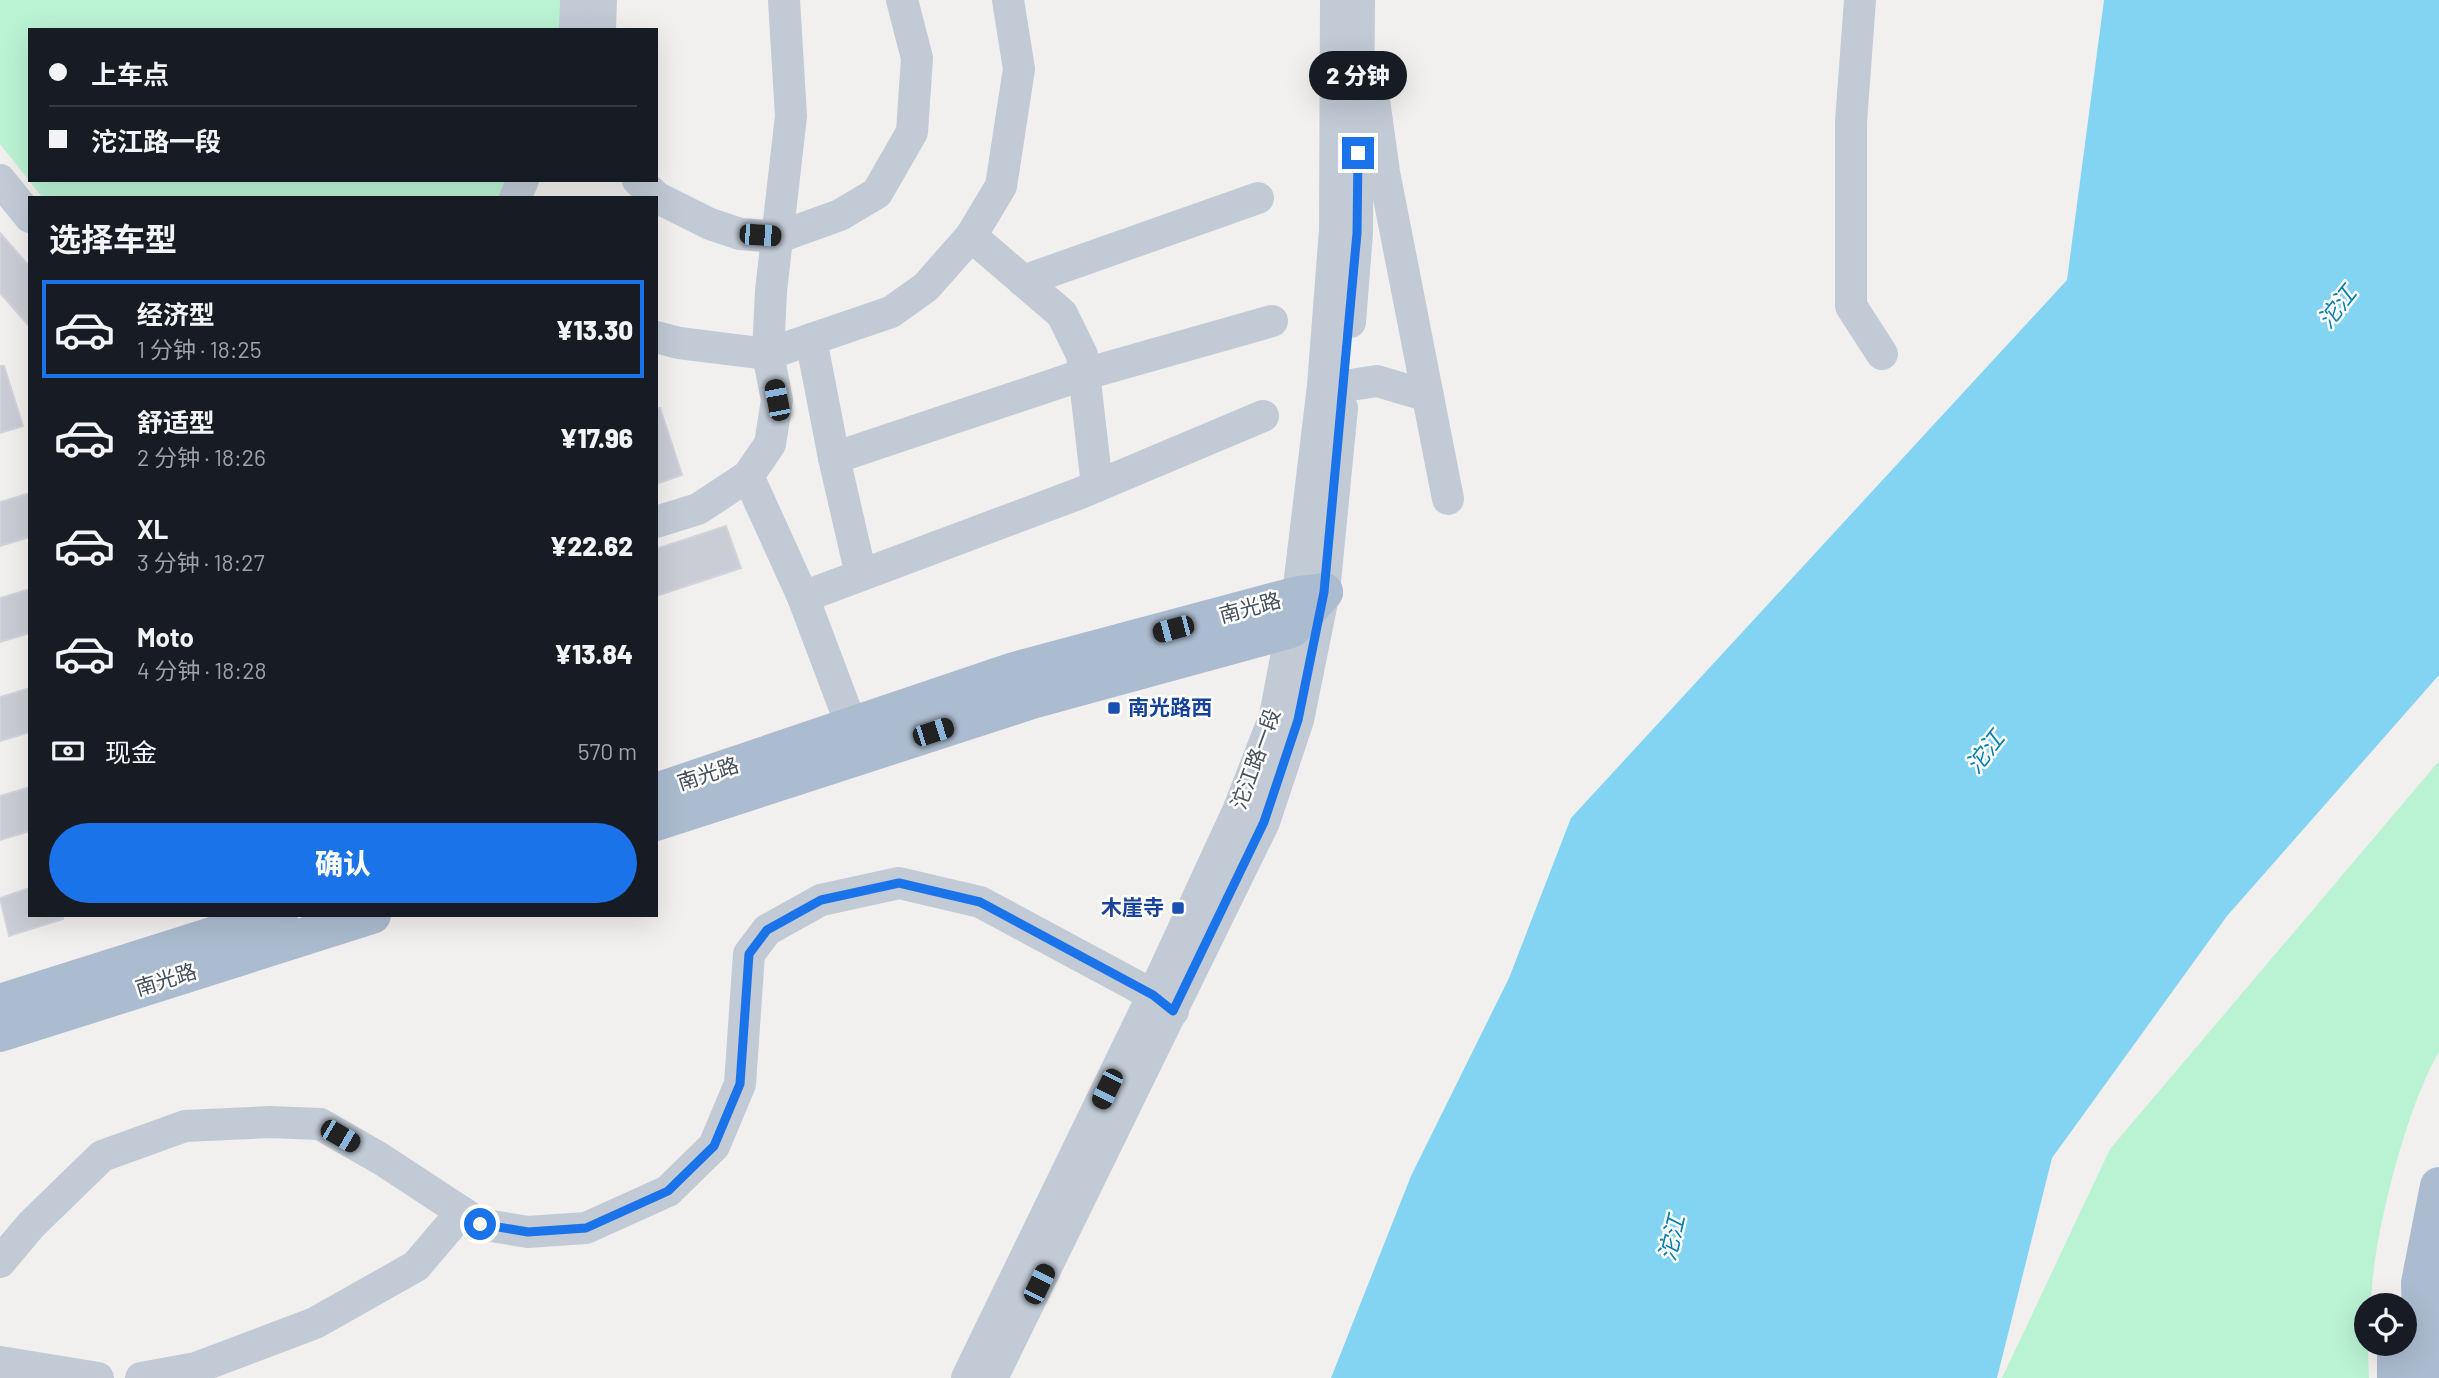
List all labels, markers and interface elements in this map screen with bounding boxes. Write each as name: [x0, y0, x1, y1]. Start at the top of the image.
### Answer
callout: 2 分钟: [1309, 52, 1407, 100]
text: 上车点: [91, 58, 169, 89]
text: 2 分钟: [1326, 61, 1390, 89]
text: 沱江路一段: [91, 125, 221, 156]
route end: [1342, 137, 1374, 169]
text: 选择车型: [49, 219, 177, 257]
car: [739, 223, 782, 247]
water label: 沱江: [2311, 277, 2363, 333]
icon: car: [53, 298, 116, 361]
text: 经济型: [137, 298, 215, 329]
text: ¥13.30: [556, 314, 633, 345]
text: 1 分钟 · 18:25: [137, 335, 262, 363]
car: [763, 377, 792, 423]
icon: car: [53, 406, 116, 469]
text: 舒适型: [137, 406, 215, 437]
text: ¥17.96: [560, 422, 633, 453]
text: 2 分钟 · 18:26: [137, 443, 266, 471]
text: XL: [137, 513, 168, 544]
icon: car: [53, 514, 116, 577]
text: ¥22.62: [550, 530, 633, 561]
text: 3 分钟 · 18:27: [137, 548, 265, 576]
street label: 南光路: [1216, 586, 1283, 627]
car: [1150, 613, 1197, 645]
text: Moto: [137, 621, 194, 652]
icon: car: [53, 622, 116, 685]
text: ¥13.84: [554, 638, 633, 669]
text: 4 分钟 · 18:28: [137, 656, 266, 684]
place label: 南光路西: [1128, 694, 1212, 719]
marker: 南光路西: [1106, 700, 1122, 716]
street label: 沱江路一段: [1225, 705, 1284, 812]
car: [910, 716, 957, 748]
water label: 沱江: [1959, 722, 2011, 778]
icon: cash: [49, 732, 87, 770]
text: 现金: [105, 736, 157, 767]
text: 570 m: [578, 737, 637, 765]
street label: 南光路: [674, 751, 741, 794]
button: 确认: [49, 823, 637, 903]
place label: 木崖寺: [1101, 894, 1164, 919]
marker: 木崖寺: [1170, 900, 1186, 916]
street label: 南光路: [132, 957, 199, 1000]
car: [1089, 1066, 1126, 1112]
car: [317, 1116, 364, 1156]
route start: [464, 1208, 496, 1240]
water label: 沱江: [1652, 1209, 1691, 1263]
car: [1021, 1261, 1058, 1307]
map controls: [2354, 1293, 2417, 1356]
button: locate: [2354, 1293, 2417, 1356]

